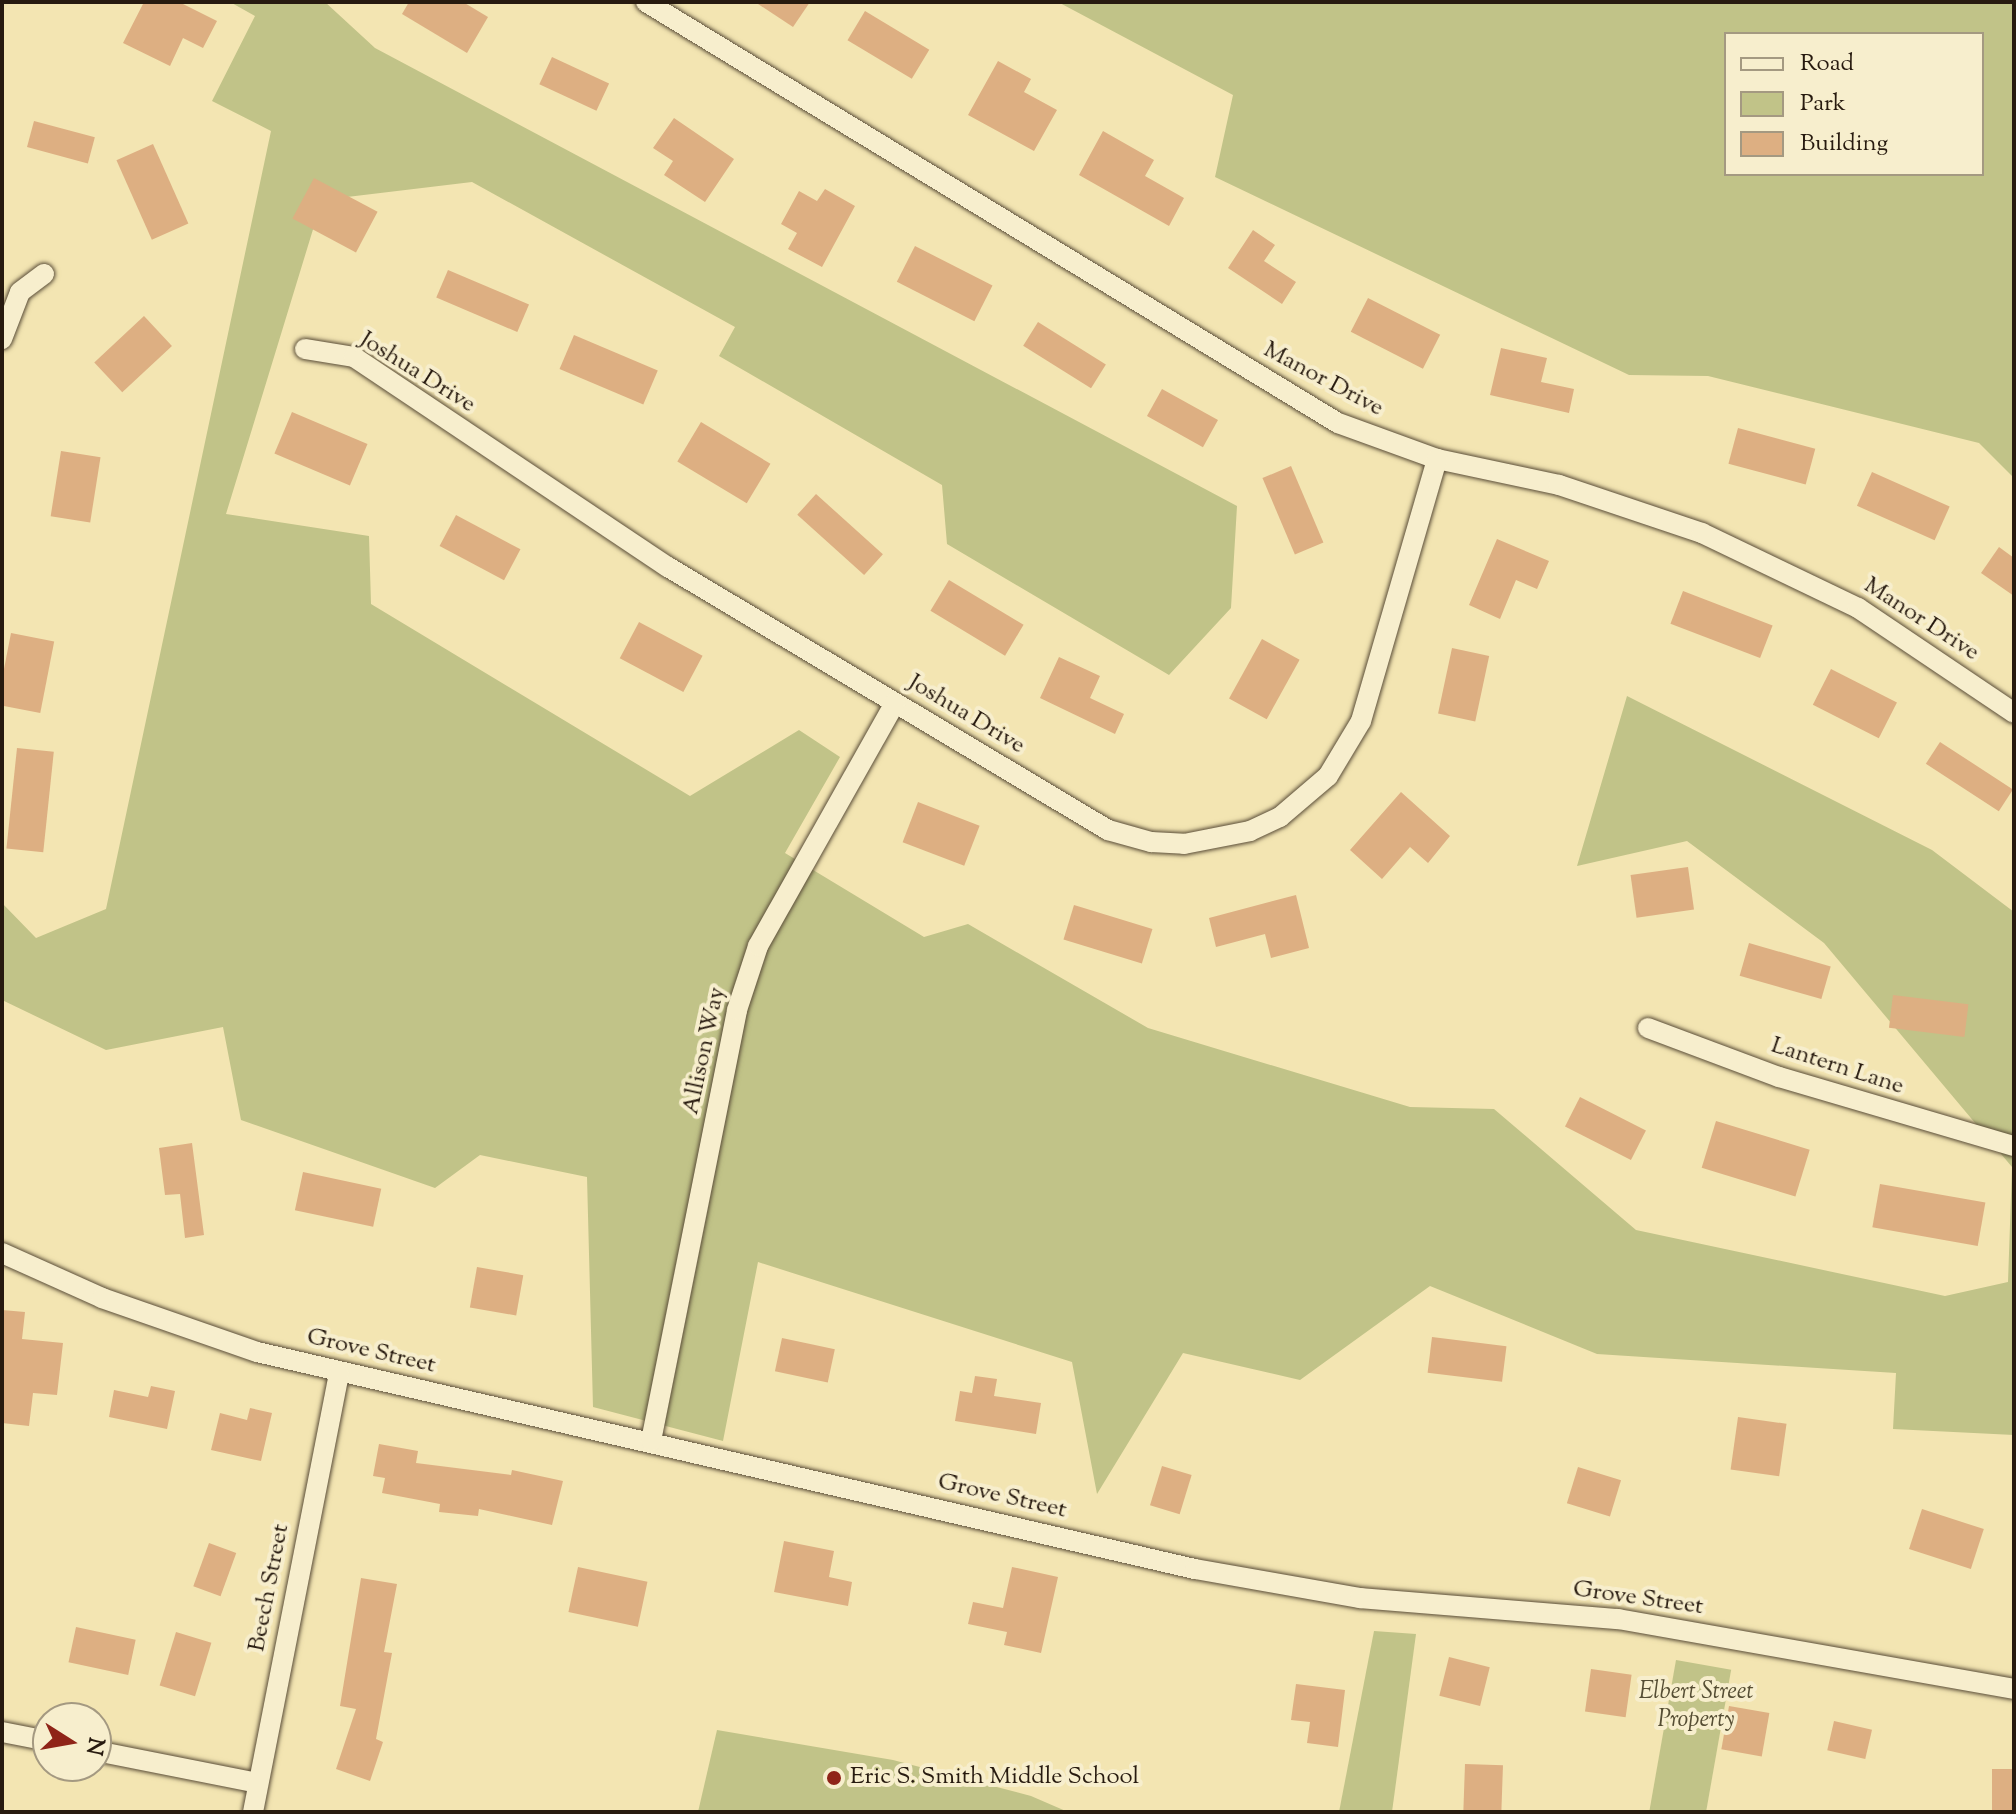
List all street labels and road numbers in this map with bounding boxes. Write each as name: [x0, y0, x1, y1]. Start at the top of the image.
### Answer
street label: Joshua Drive: [354, 326, 480, 420]
street label: Manor Drive: [1258, 336, 1388, 424]
street label: Manor Drive: [1858, 572, 1984, 668]
street label: Joshua Drive: [902, 669, 1030, 761]
street label: Allison Way: [677, 985, 733, 1117]
street label: Lantern Lane: [1767, 1032, 1907, 1102]
street label: Grove Street: [304, 1323, 438, 1381]
street label: Grove Street: [935, 1468, 1069, 1526]
street label: Beech Street: [244, 1522, 296, 1654]
street label: Grove Street: [1571, 1576, 1705, 1622]

